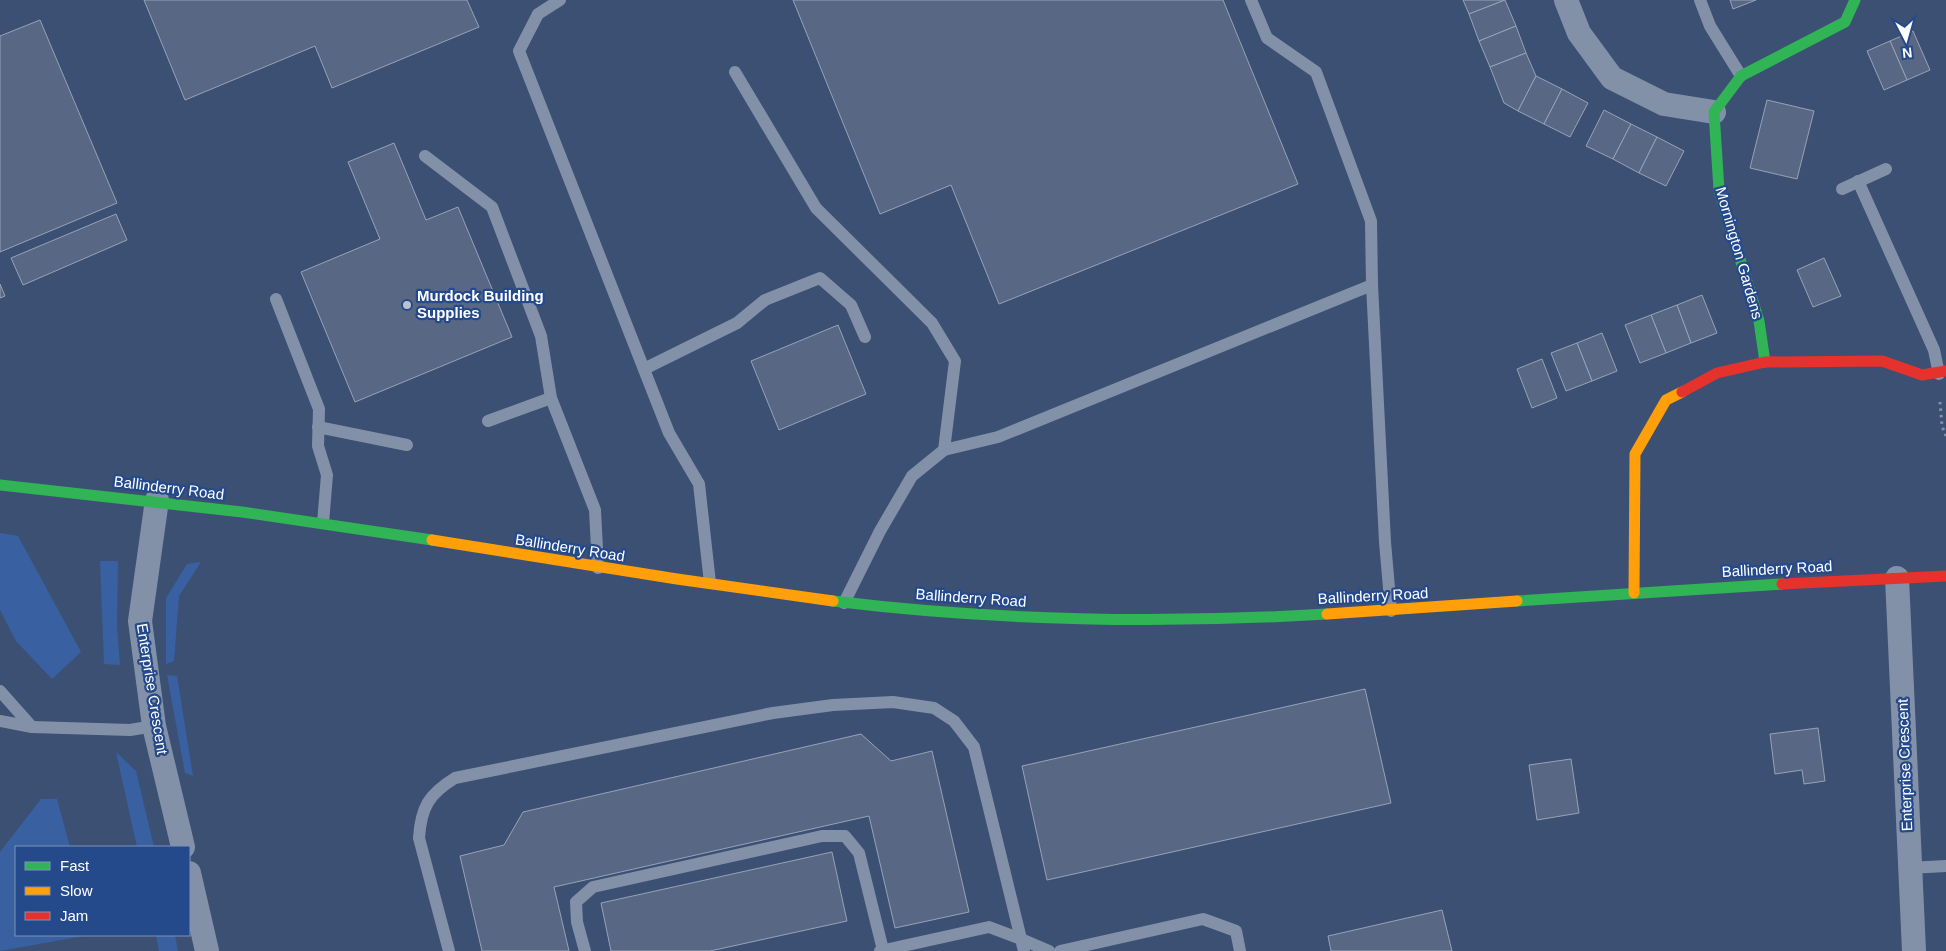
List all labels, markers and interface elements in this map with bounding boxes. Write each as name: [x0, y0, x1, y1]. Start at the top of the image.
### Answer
north arrow: [1881, 15, 1931, 65]
text: N: [1901, 44, 1913, 61]
street label: Mornington Gardens: [1712, 185, 1766, 321]
place label: Murdock Building Supplies: [417, 287, 544, 321]
marker: Murdock Building Supplies: [401, 299, 413, 311]
street label: Ballinderry Road: [113, 472, 225, 503]
street label: Ballinderry Road: [514, 530, 626, 565]
street label: Ballinderry Road: [1721, 557, 1833, 580]
street label: Ballinderry Road: [1317, 584, 1429, 607]
street label: Ballinderry Road: [915, 585, 1027, 610]
street label: Enterprise Crescent: [134, 622, 171, 757]
street label: Enterprise Crescent: [1894, 698, 1915, 832]
legend: [15, 846, 190, 936]
text: Fast: [60, 857, 90, 874]
text: Slow: [60, 882, 93, 899]
text: Jam: [60, 907, 88, 924]

